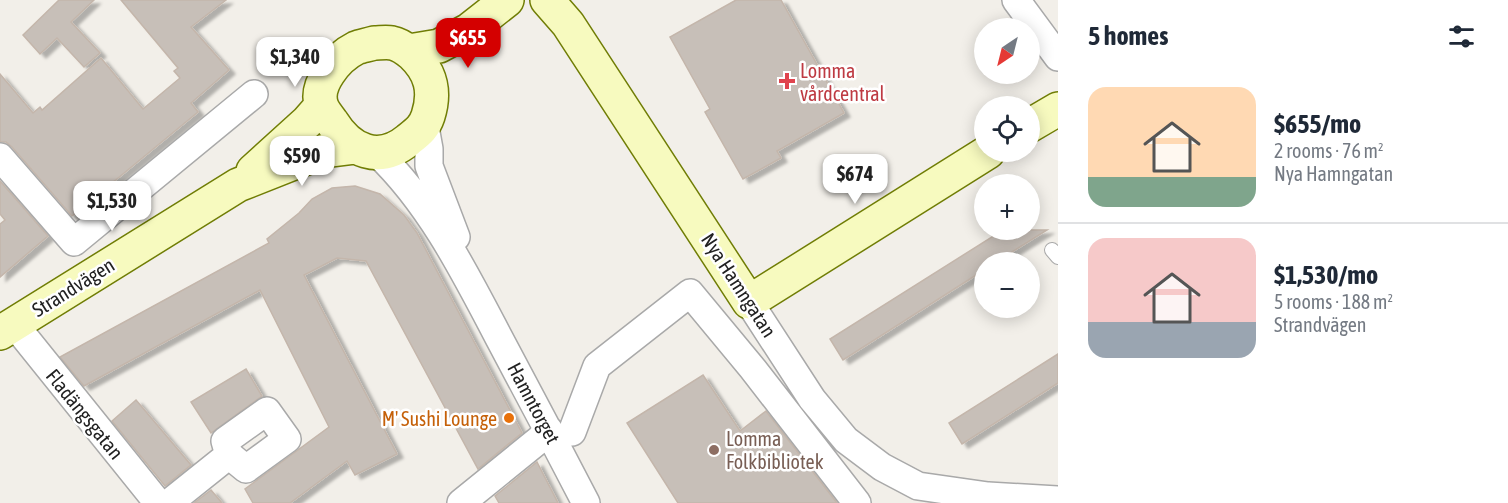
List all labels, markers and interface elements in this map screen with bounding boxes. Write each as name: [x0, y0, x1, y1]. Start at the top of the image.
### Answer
pin: $655: [432, 18, 504, 69]
north arrow: [974, 18, 1040, 84]
map controls: [974, 18, 1040, 318]
icon: filters: [1445, 20, 1478, 53]
text: 5 homes: [1088, 21, 1168, 51]
text: $655: [450, 26, 486, 49]
pin: $1,340: [246, 37, 344, 88]
text: $1,340: [270, 45, 320, 68]
place label: Lomma vårdcentral: [800, 59, 885, 105]
marker: Lomma vårdcentral: [778, 72, 796, 90]
button: locate: [974, 96, 1040, 162]
text: $655/mo: [1274, 109, 1361, 139]
icon: home: [1136, 111, 1208, 183]
pin: $590: [266, 136, 338, 187]
text: 2 rooms · 76 m²: [1274, 139, 1384, 162]
text: $590: [284, 144, 320, 167]
pin: $674: [819, 154, 891, 205]
text: $674: [837, 162, 873, 185]
text: Nya Hamngatan: [1274, 162, 1393, 185]
button: +: [974, 174, 1040, 240]
pin: $1,530: [63, 181, 161, 232]
text: $1,530: [87, 189, 137, 212]
street label: Nya Hamngatan: [697, 229, 781, 341]
button: −: [974, 252, 1040, 318]
street label: Strandvägen: [28, 253, 118, 321]
text: $1,530/mo: [1274, 260, 1378, 290]
icon: home: [1136, 262, 1208, 334]
text: 5 rooms · 188 m²: [1274, 290, 1393, 313]
text: Strandvägen: [1274, 313, 1366, 336]
street label: Hamntorget: [503, 359, 565, 448]
street label: Fladängsgatan: [42, 364, 128, 464]
place label: M' Sushi Lounge: [382, 407, 497, 430]
marker: M' Sushi Lounge: [502, 411, 516, 425]
place label: Lomma Folkbibliotek: [726, 427, 824, 473]
marker: Lomma Folkbibliotek: [707, 443, 721, 457]

